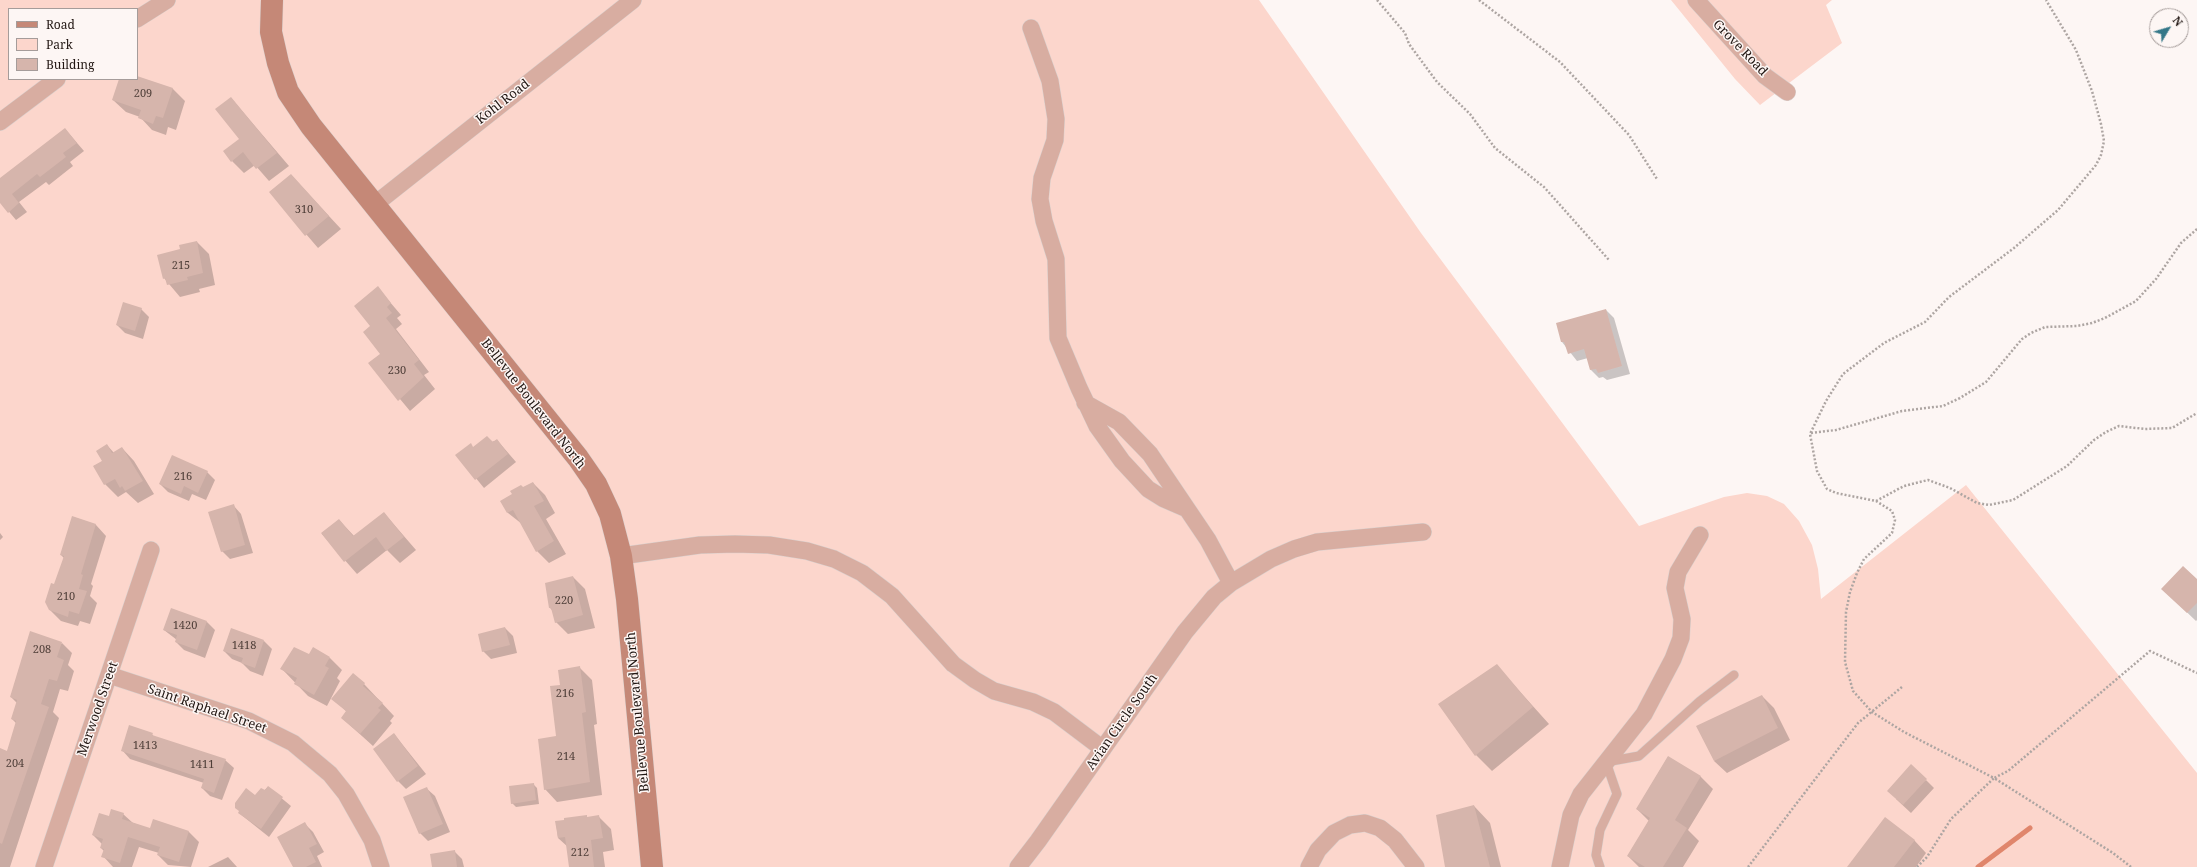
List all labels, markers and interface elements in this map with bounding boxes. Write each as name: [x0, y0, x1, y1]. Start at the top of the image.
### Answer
legend: [8, 8, 138, 80]
north arrow: [2149, 8, 2189, 48]
text: N: [2169, 13, 2187, 29]
text: Road: [46, 16, 75, 33]
street label: Grove Road: [1709, 17, 1771, 79]
text: Park: [46, 36, 73, 53]
text: Building: [46, 56, 94, 73]
street label: Kohl Road: [473, 76, 533, 128]
house number: 209: [134, 87, 152, 101]
house number: 310: [295, 203, 313, 217]
house number: 215: [172, 259, 190, 273]
street label: Bellevue Boulevard North: [477, 336, 589, 472]
house number: 230: [388, 364, 406, 378]
house number: 216: [174, 470, 192, 484]
house number: 210: [57, 590, 75, 604]
house number: 220: [555, 594, 573, 608]
house number: 1420: [173, 619, 197, 633]
street label: Bellevue Boulevard North: [623, 631, 653, 793]
house number: 1418: [232, 639, 256, 653]
house number: 208: [33, 643, 51, 657]
street label: Merwood Street: [74, 660, 122, 758]
street label: Avian Circle South: [1083, 671, 1161, 773]
street label: Saint Raphael Street: [145, 681, 269, 737]
house number: 216: [556, 687, 574, 701]
house number: 1413: [133, 739, 157, 753]
house number: 214: [557, 750, 575, 764]
house number: 204: [6, 757, 24, 771]
house number: 1411: [190, 758, 214, 772]
house number: 212: [571, 846, 589, 860]

